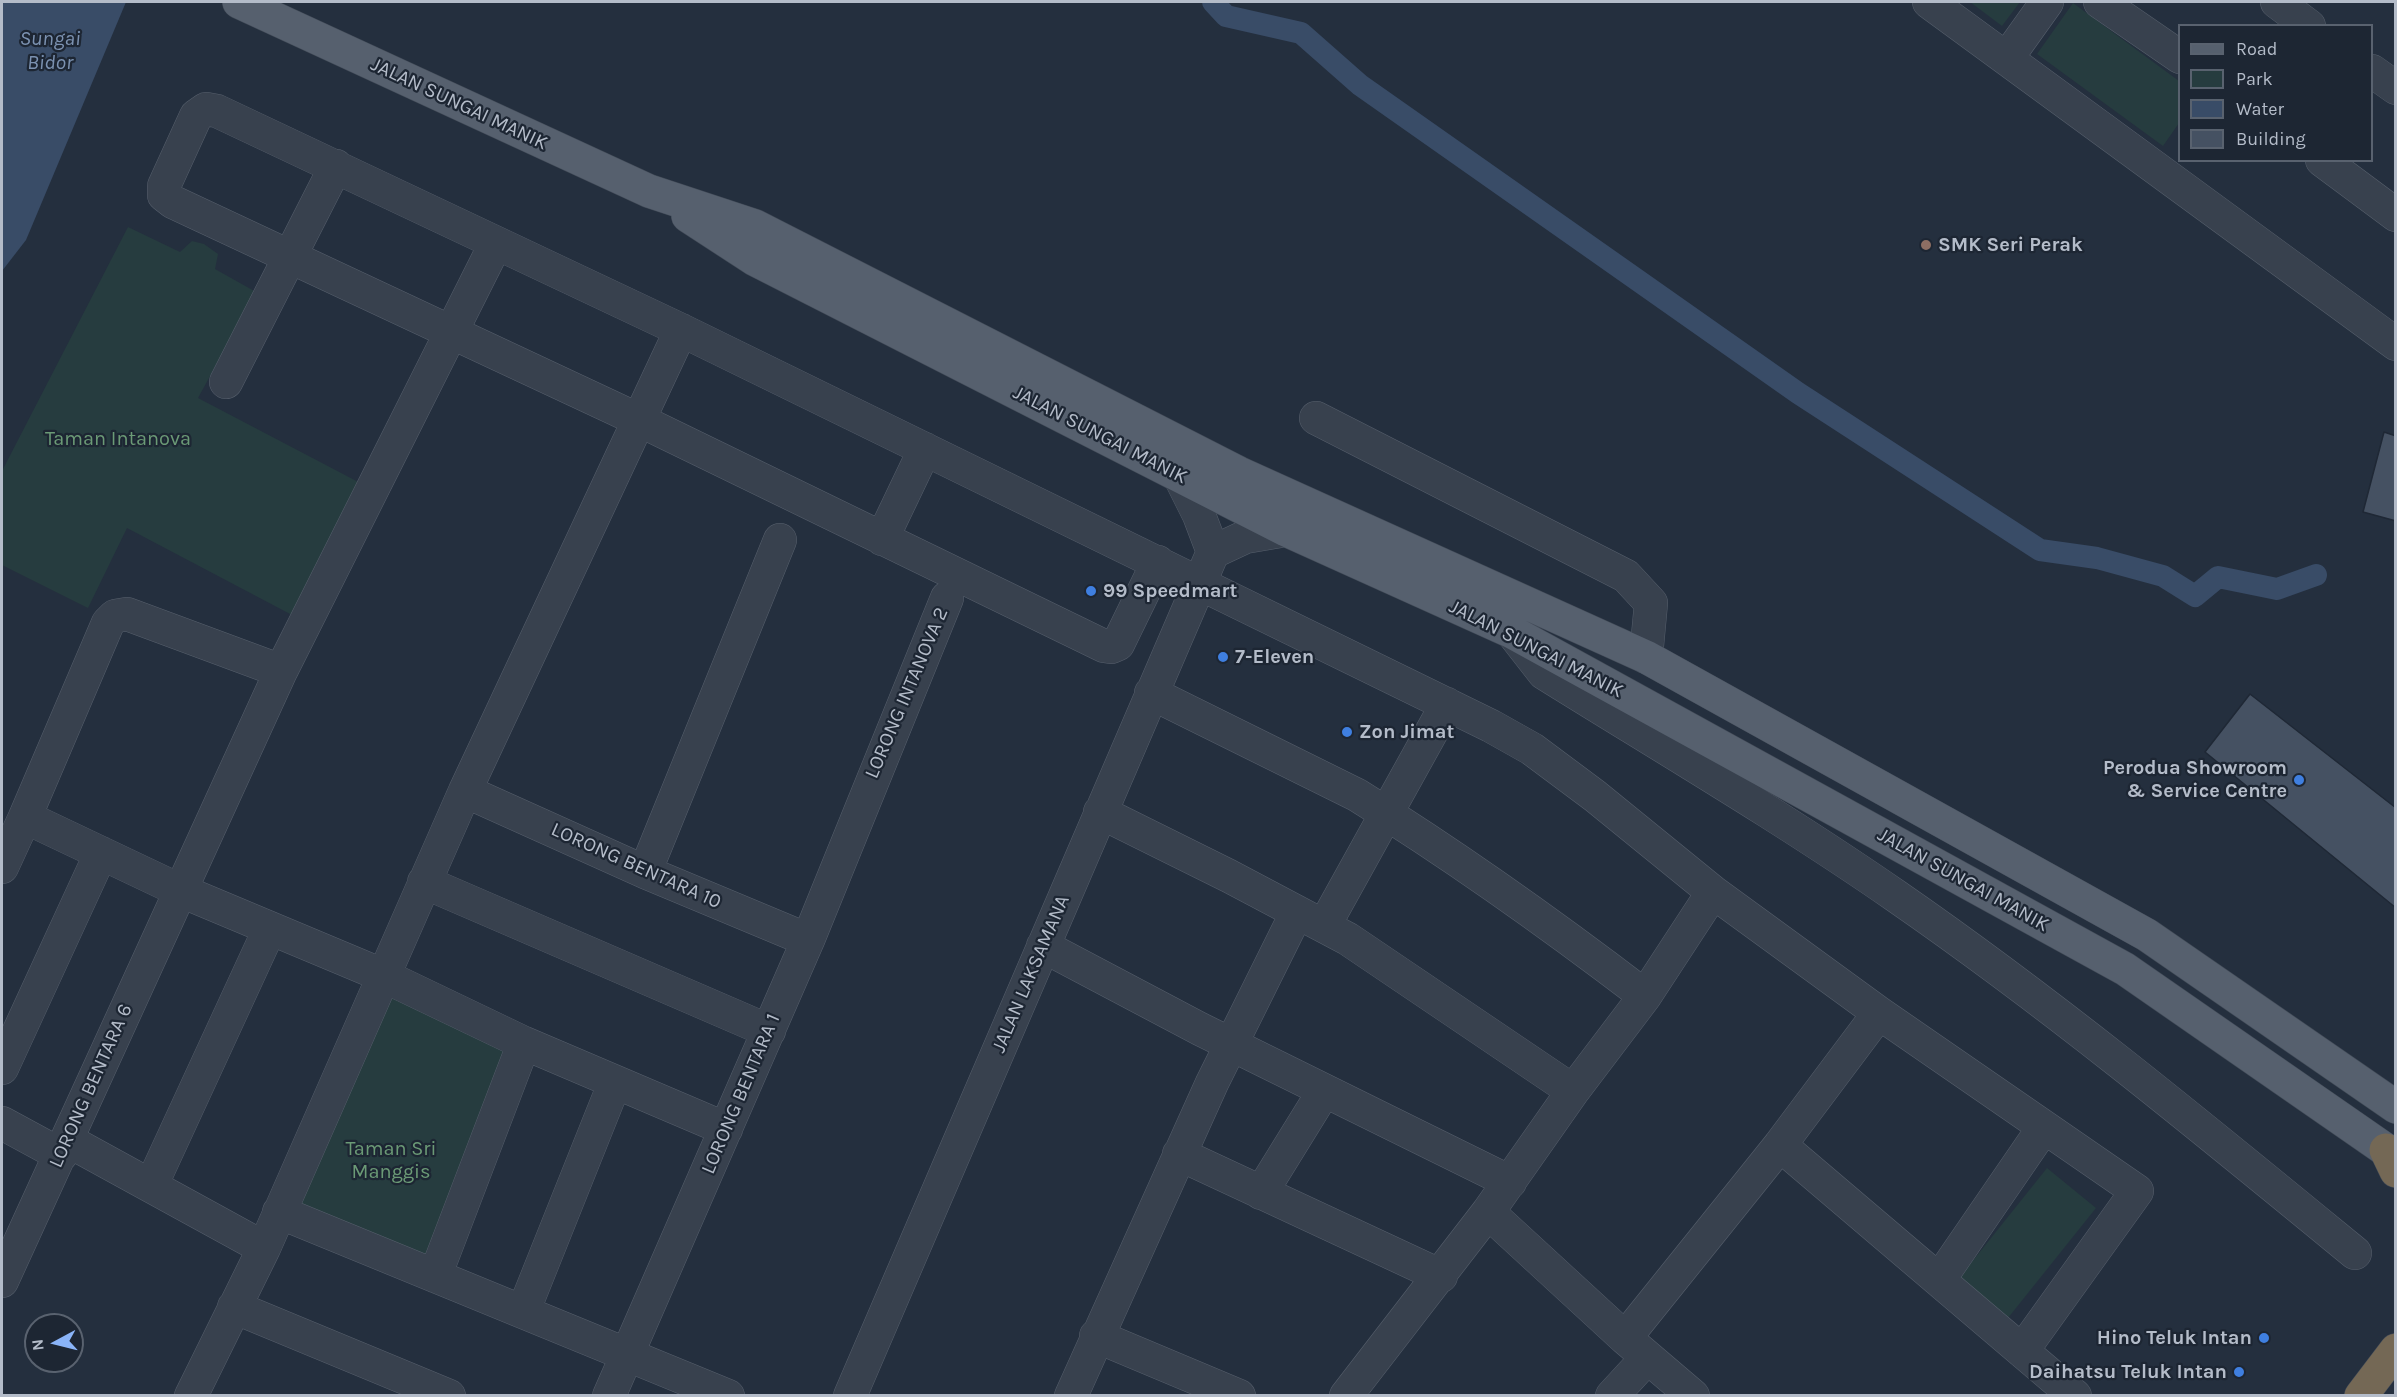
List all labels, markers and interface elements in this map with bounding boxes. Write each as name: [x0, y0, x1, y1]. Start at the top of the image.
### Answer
legend: [2178, 24, 2373, 162]
water label: Sungai Bidor: [19, 26, 81, 76]
text: Road: [2236, 38, 2277, 60]
street label: JALAN SUNGAI MANIK: [367, 53, 551, 155]
text: Park: [2236, 68, 2273, 90]
text: Water: [2236, 98, 2284, 120]
text: Building: [2236, 128, 2306, 150]
place label: SMK Seri Perak: [1938, 233, 2083, 257]
marker: SMK Seri Perak: [1919, 238, 1933, 252]
street label: JALAN SUNGAI MANIK: [1009, 381, 1191, 489]
park label: Taman Intanova: [45, 427, 191, 451]
place label: 99 Speedmart: [1103, 579, 1237, 603]
marker: 99 Speedmart: [1084, 584, 1098, 598]
street label: JALAN SUNGAI MANIK: [1445, 595, 1627, 703]
street label: LORONG INTANOVA 2: [860, 604, 954, 782]
place label: 7-Eleven: [1235, 645, 1314, 669]
marker: 7-Eleven: [1216, 650, 1230, 664]
place label: Zon Jimat: [1359, 720, 1454, 744]
marker: Zon Jimat: [1340, 725, 1354, 739]
place label: Perodua Showroom & Service Centre: [2103, 756, 2287, 803]
marker: Perodua Showroom & Service Centre: [2292, 773, 2306, 787]
street label: LORONG BENTARA 10: [547, 818, 725, 914]
street label: JALAN SUNGAI MANIK: [1873, 823, 2053, 937]
street label: JALAN LAKSAMANA: [987, 892, 1075, 1056]
street label: LORONG BENTARA 6: [44, 1000, 138, 1172]
street label: LORONG BENTARA 1: [696, 1010, 786, 1178]
park label: Taman Sri Manggis: [345, 1137, 437, 1184]
north arrow: [24, 1313, 84, 1373]
place label: Hino Teluk Intan: [2097, 1326, 2252, 1350]
marker: Hino Teluk Intan: [2257, 1331, 2271, 1345]
text: N: [27, 1338, 48, 1352]
place label: Daihatsu Teluk Intan: [2029, 1360, 2227, 1384]
marker: Daihatsu Teluk Intan: [2232, 1365, 2246, 1379]

